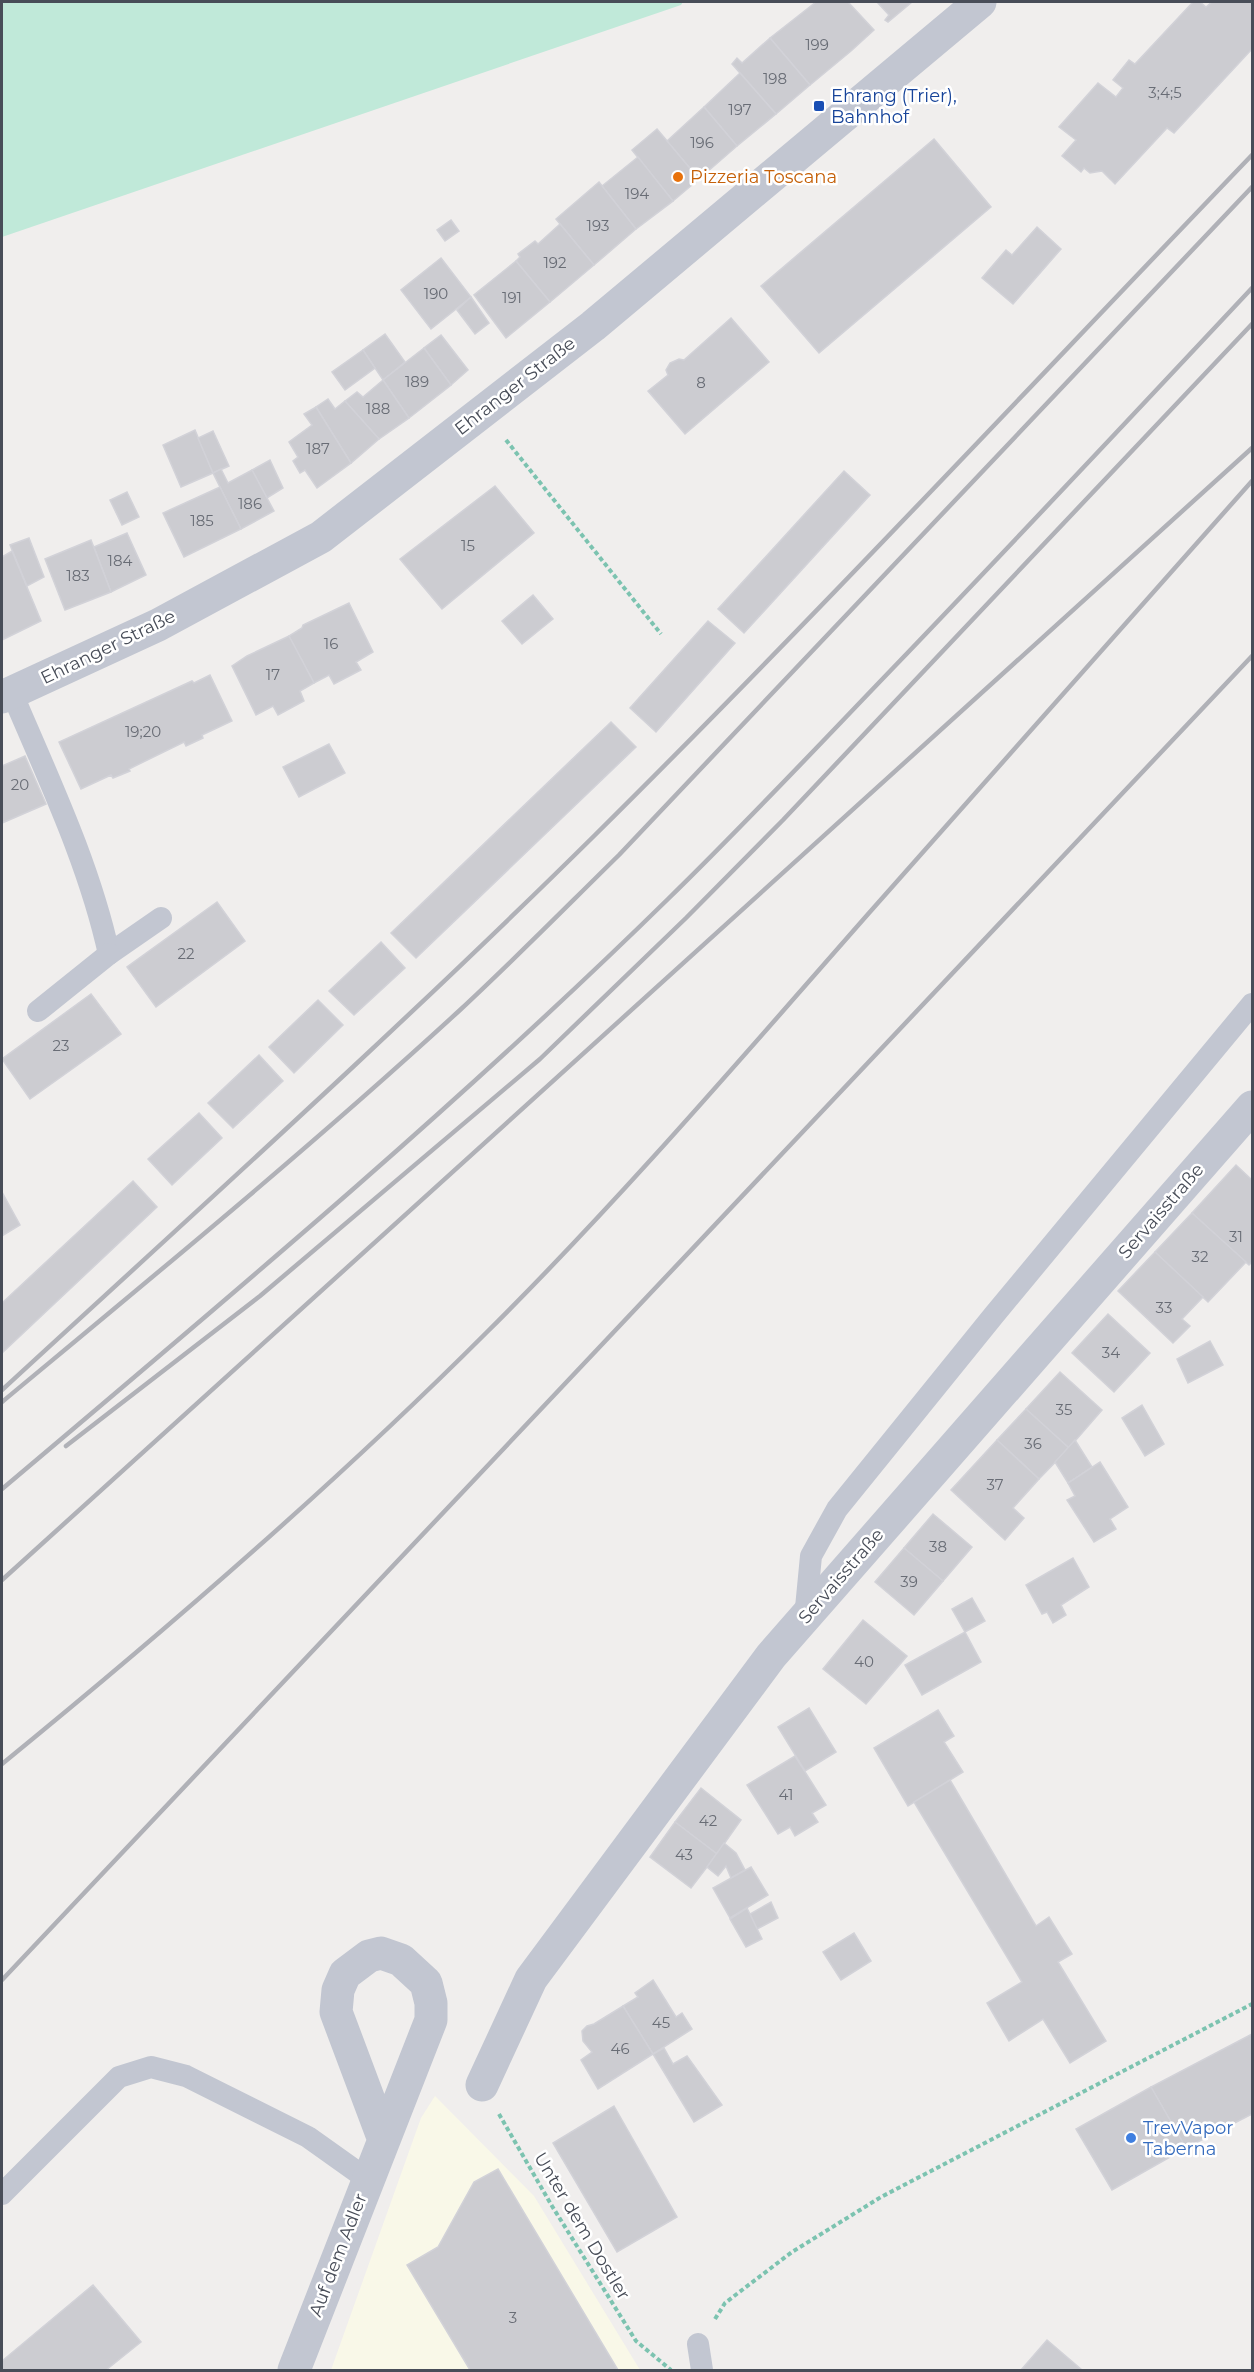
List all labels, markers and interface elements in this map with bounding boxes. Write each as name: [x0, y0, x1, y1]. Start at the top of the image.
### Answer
house number: 199: [805, 35, 829, 54]
house number: 198: [763, 69, 787, 88]
house number: 3;4;5: [1148, 83, 1182, 102]
place label: Ehrang (Trier), Bahnhof: [831, 85, 957, 128]
marker: Ehrang (Trier), Bahnhof: [812, 99, 826, 113]
house number: 197: [728, 100, 752, 119]
house number: 196: [690, 133, 714, 152]
place label: Pizzeria Toscana: [690, 166, 837, 188]
marker: Pizzeria Toscana: [671, 170, 685, 184]
house number: 194: [625, 184, 649, 203]
house number: 193: [587, 216, 609, 235]
house number: 192: [543, 253, 567, 272]
house number: 190: [424, 284, 448, 303]
house number: 191: [502, 288, 522, 307]
street label: Ehranger Straße: [450, 332, 580, 440]
house number: 189: [405, 372, 429, 391]
house number: 8: [696, 373, 706, 392]
house number: 188: [366, 399, 390, 418]
house number: 187: [306, 439, 330, 458]
house number: 186: [238, 494, 262, 513]
house number: 185: [190, 511, 214, 530]
house number: 15: [461, 536, 475, 555]
house number: 184: [108, 551, 133, 570]
house number: 183: [66, 566, 90, 585]
street label: Ehranger Straße: [37, 605, 179, 689]
house number: 16: [324, 634, 338, 653]
house number: 17: [266, 665, 280, 684]
house number: 19;20: [125, 722, 161, 741]
house number: 20: [11, 775, 29, 794]
house number: 22: [177, 944, 195, 963]
house number: 23: [53, 1036, 69, 1055]
street label: Servaisstraße: [1114, 1159, 1208, 1263]
house number: 31: [1229, 1227, 1243, 1246]
house number: 32: [1192, 1247, 1208, 1266]
house number: 33: [1156, 1298, 1172, 1317]
house number: 34: [1102, 1343, 1120, 1362]
house number: 35: [1056, 1400, 1072, 1419]
house number: 36: [1024, 1434, 1042, 1453]
house number: 37: [986, 1475, 1004, 1494]
street label: Servaisstraße: [794, 1524, 888, 1628]
house number: 38: [929, 1537, 947, 1556]
house number: 39: [900, 1572, 918, 1591]
house number: 40: [854, 1652, 874, 1671]
house number: 41: [779, 1785, 793, 1804]
house number: 42: [699, 1811, 717, 1830]
house number: 43: [675, 1845, 693, 1864]
house number: 45: [652, 2013, 670, 2032]
house number: 46: [610, 2039, 630, 2058]
place label: TrevVapor Taberna: [1143, 2117, 1233, 2160]
marker: TrevVapor Taberna: [1124, 2131, 1138, 2145]
street label: Unter dem Dostler: [529, 2148, 635, 2304]
street label: Auf dem Adler: [304, 2190, 372, 2320]
house number: 3: [509, 2308, 517, 2327]

